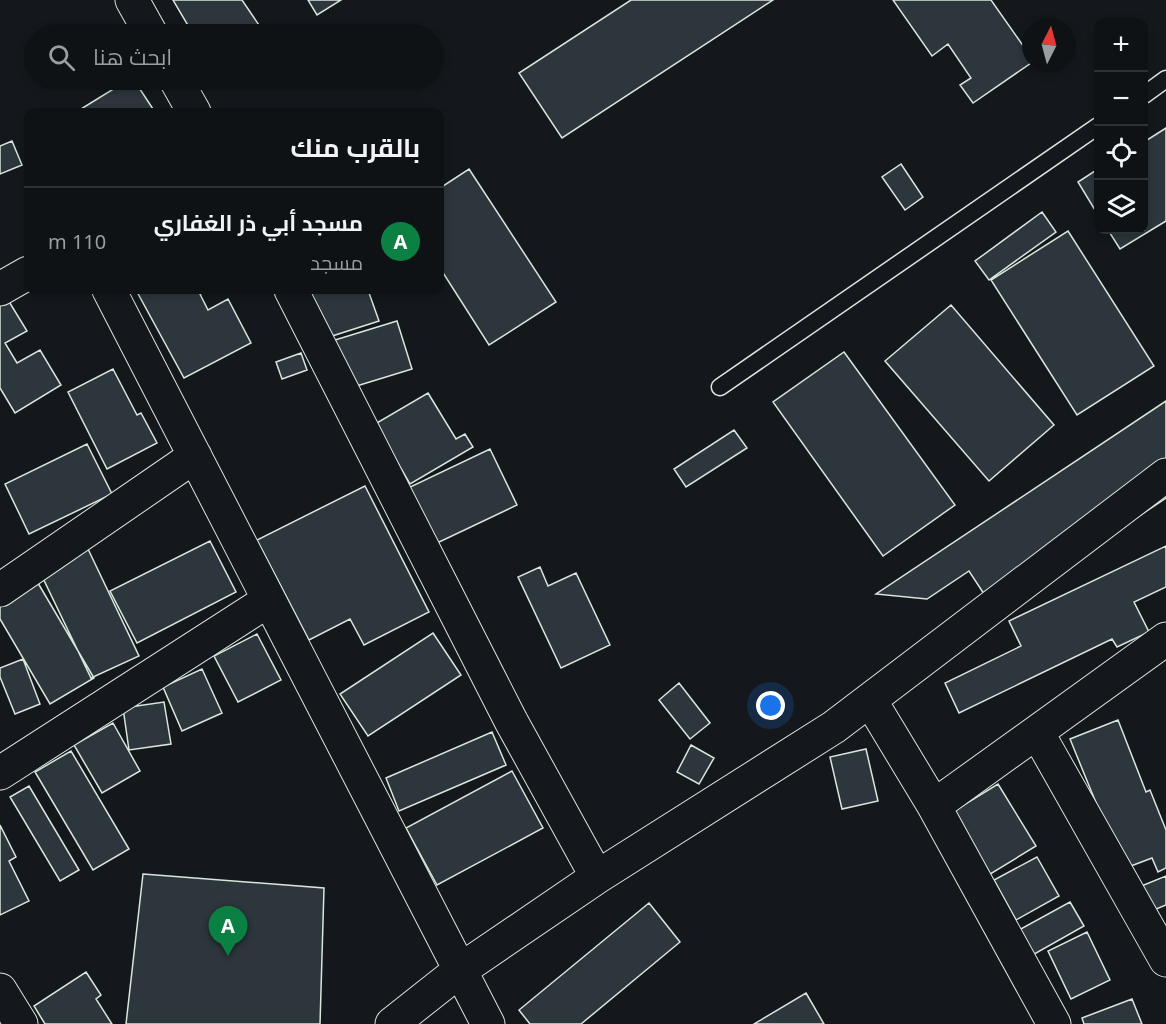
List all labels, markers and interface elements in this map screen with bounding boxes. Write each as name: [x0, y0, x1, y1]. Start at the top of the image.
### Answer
north arrow: [1022, 18, 1076, 72]
map controls: [1094, 18, 1148, 234]
button: +: [1094, 18, 1148, 72]
search box: [24, 24, 444, 90]
icon: search: [45, 41, 78, 74]
text: ابحث هنا: [93, 41, 172, 71]
button: −: [1094, 72, 1148, 126]
button: locate: [1094, 126, 1148, 180]
text: بالقرب منك: [291, 129, 420, 165]
button: layers: [1094, 180, 1148, 234]
text: مسجد أبي ذر الغفاري: [154, 207, 363, 237]
text: 110 m: [48, 228, 106, 255]
text: A: [394, 228, 407, 255]
text: مسجد: [310, 249, 363, 276]
your location: [756, 691, 785, 720]
pin: A: [208, 906, 248, 956]

